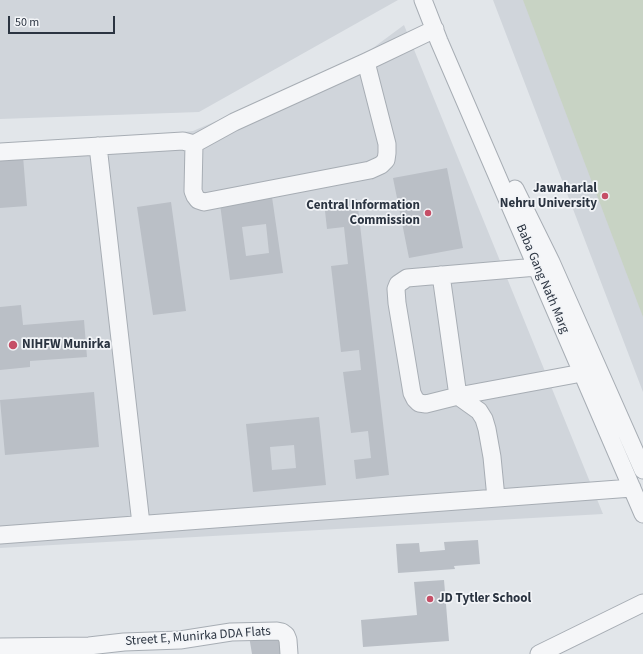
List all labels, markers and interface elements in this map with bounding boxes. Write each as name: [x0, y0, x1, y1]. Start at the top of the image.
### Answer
scale bar: [10, 8, 117, 34]
text: 50 m: [15, 14, 39, 31]
place label: Jawaharlal Nehru University: [500, 181, 597, 212]
marker: Jawaharlal Nehru University: [600, 191, 610, 201]
place label: Central Information Commission: [306, 198, 420, 229]
marker: Central Information Commission: [423, 208, 433, 218]
street label: Baba Gang Nath Marg: [512, 222, 572, 336]
place label: NIHFW Munirka: [22, 337, 111, 353]
marker: NIHFW Munirka: [7, 339, 19, 351]
place label: JD Tytler School: [438, 591, 531, 607]
marker: JD Tytler School: [425, 594, 435, 604]
street label: Street E, Munirka DDA Flats: [125, 624, 271, 650]

